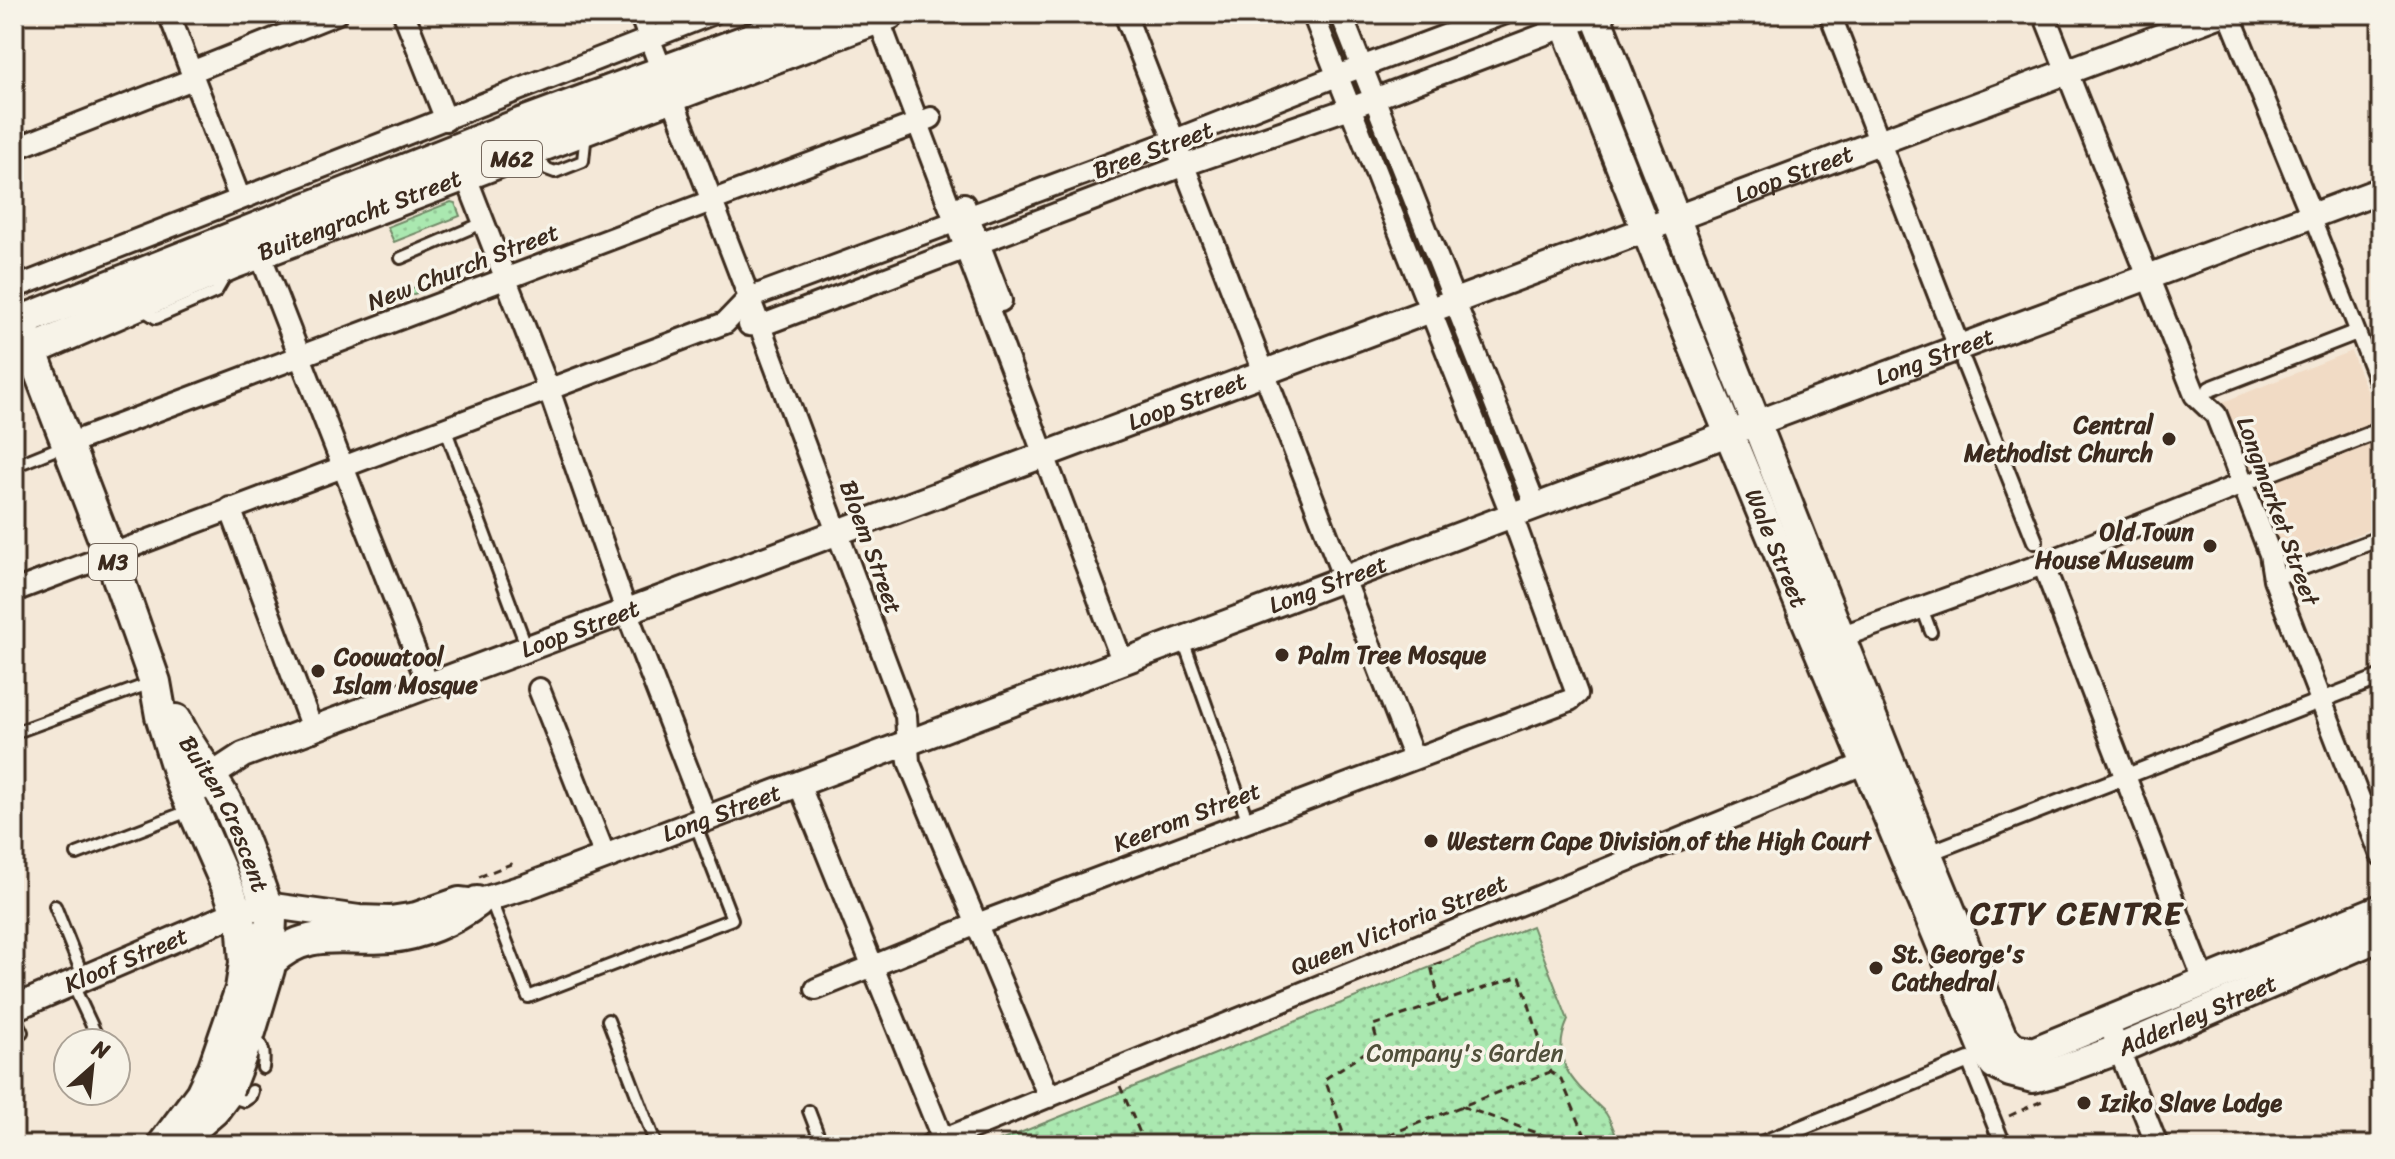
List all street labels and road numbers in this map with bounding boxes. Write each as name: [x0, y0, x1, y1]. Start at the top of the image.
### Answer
street label: Bree Street: [1087, 109, 1219, 191]
street label: Loop Street: [1728, 133, 1859, 215]
road number: M62: [482, 141, 542, 177]
street label: Buitengracht Street: [251, 157, 468, 273]
street label: New Church Street: [361, 211, 565, 323]
street label: Long Street: [1869, 315, 2000, 398]
street label: Loop Street: [1121, 360, 1253, 443]
street label: Longmarket Street: [2224, 410, 2332, 613]
street label: Bloem Street: [827, 474, 915, 620]
street label: Wale Street: [1733, 482, 1820, 614]
street label: Long Street: [1263, 543, 1394, 626]
road number: M3: [89, 544, 137, 580]
street label: Loop Street: [515, 587, 646, 670]
street label: Buiten Crescent: [167, 727, 281, 898]
street label: Keerom Street: [1107, 770, 1267, 864]
street label: Long Street: [656, 771, 787, 854]
street label: Queen Victoria Street: [1284, 862, 1514, 988]
street label: Kloof Street: [57, 915, 195, 1005]
street label: Adderley Street: [2110, 962, 2284, 1069]

